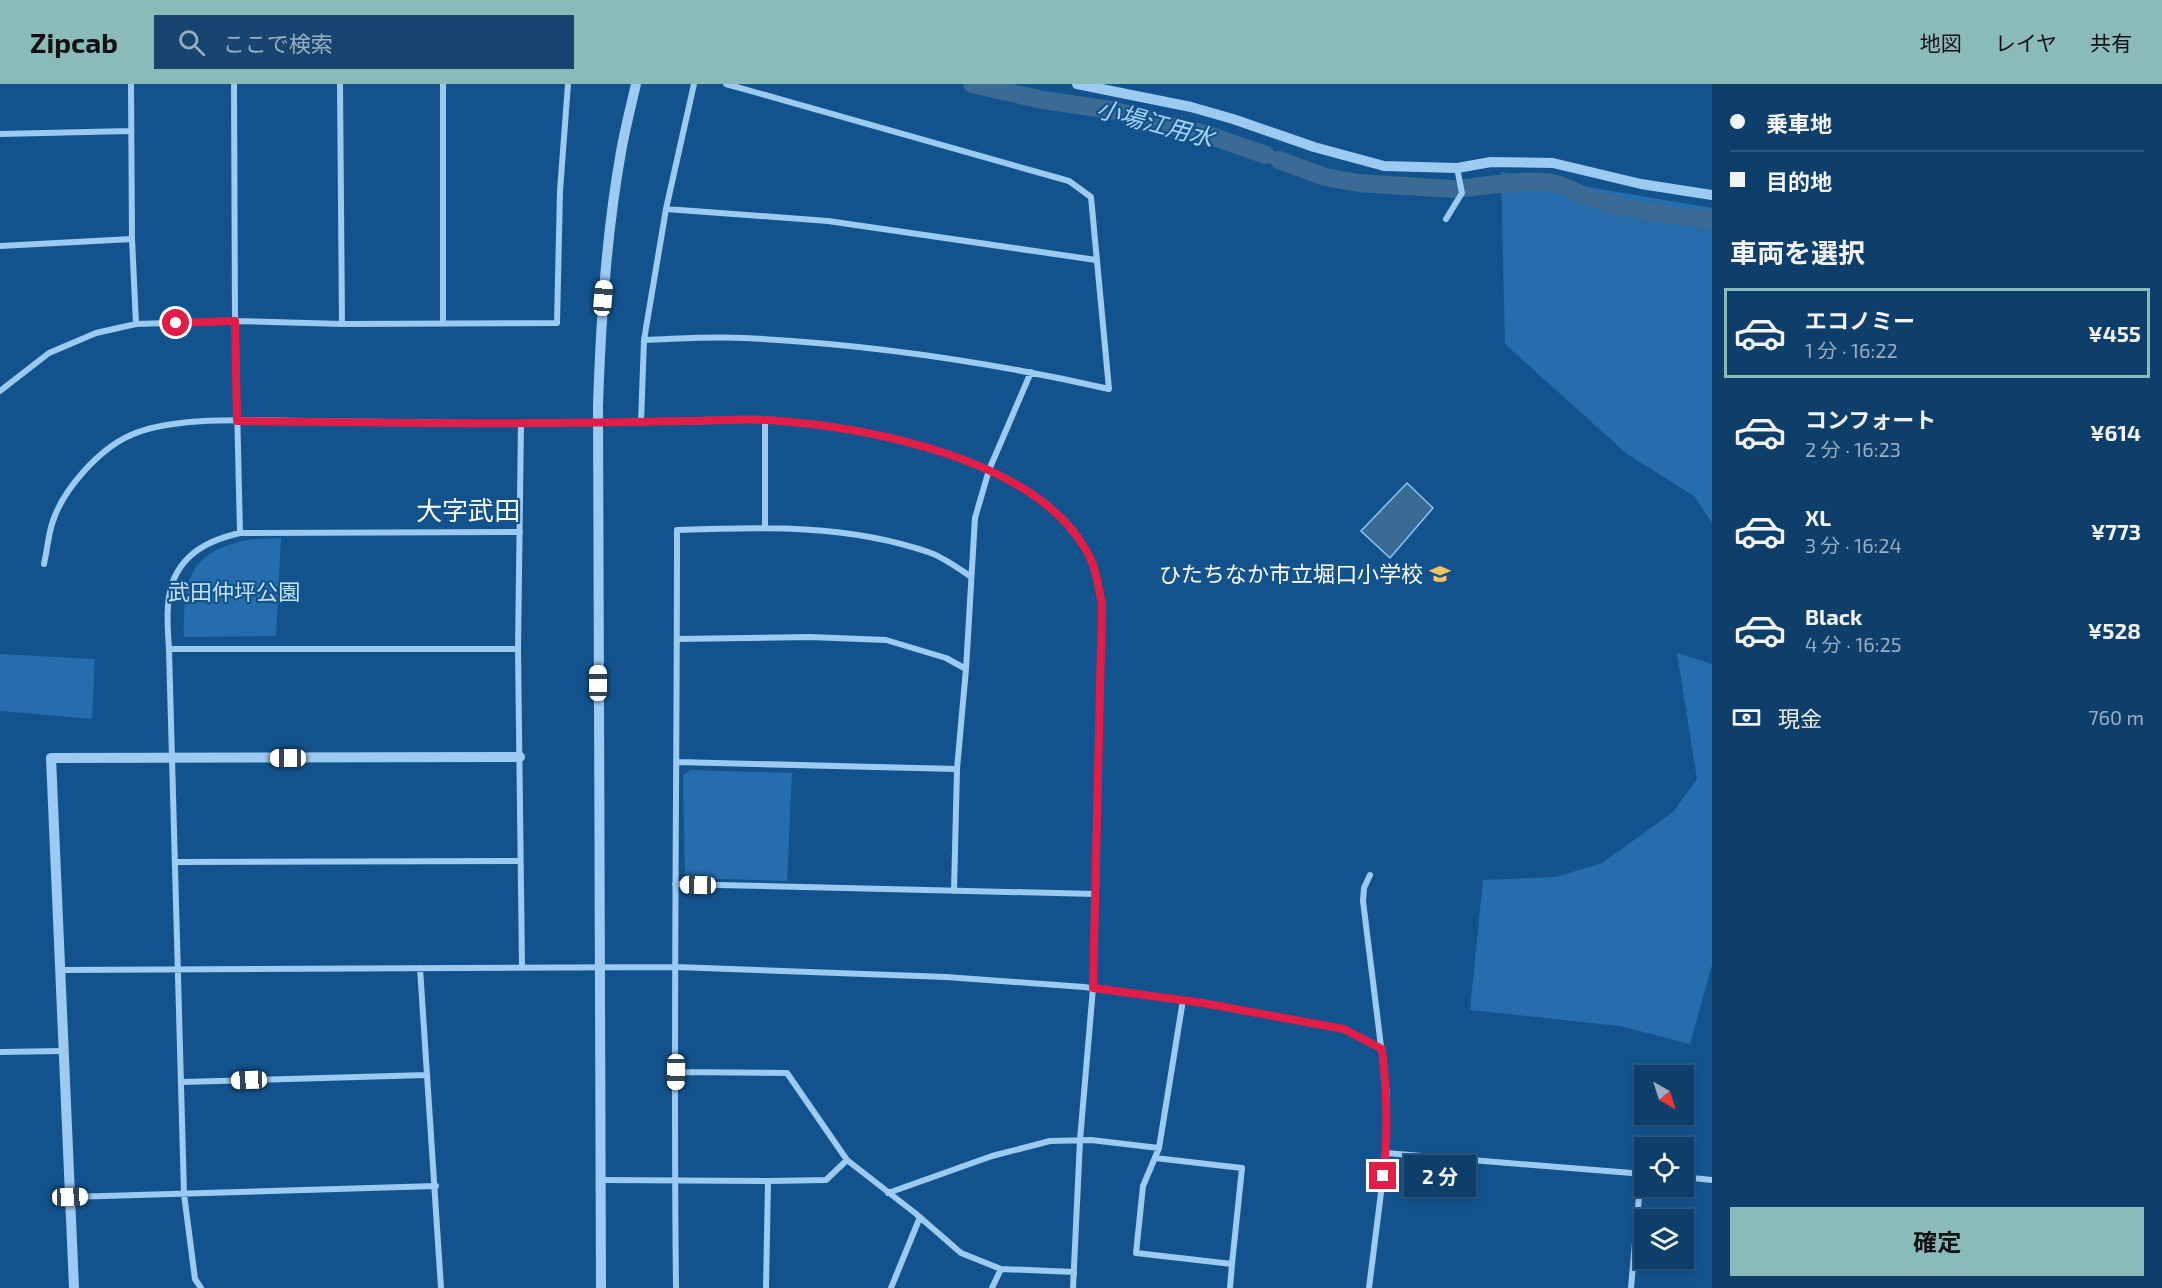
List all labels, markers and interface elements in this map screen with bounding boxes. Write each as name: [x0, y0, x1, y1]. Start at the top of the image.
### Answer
search box: [154, 15, 574, 69]
text: Zipcab: [30, 25, 118, 59]
icon: search: [175, 26, 208, 59]
text: ここで検索: [223, 30, 333, 56]
text: 地図: [1920, 30, 1962, 55]
text: レイヤ: [1995, 30, 2057, 55]
text: 共有: [2090, 30, 2132, 55]
water label: 小場江用水: [1094, 93, 1220, 153]
text: 乗車地: [1766, 110, 1832, 136]
text: 目的地: [1766, 168, 1832, 194]
text: 車両を選択: [1730, 236, 1865, 268]
car: [592, 279, 614, 317]
icon: car: [1733, 306, 1787, 360]
text: エコノミー: [1805, 307, 1915, 333]
route start: [162, 309, 189, 336]
text: ¥455: [2088, 320, 2141, 346]
text: 1 分 · 16:22: [1805, 338, 1898, 362]
icon: car: [1733, 405, 1787, 459]
text: コンフォート: [1805, 406, 1936, 432]
text: ¥614: [2090, 419, 2141, 445]
text: 2 分 · 16:23: [1805, 437, 1901, 461]
district label: 大字武田: [416, 494, 520, 525]
icon: car: [1733, 504, 1787, 558]
text: XL: [1805, 504, 1831, 530]
text: ¥773: [2091, 518, 2141, 544]
text: 3 分 · 16:24: [1805, 533, 1902, 557]
place label: ひたちなか市立堀口小学校: [1159, 560, 1423, 586]
school or university icon: ひたちなか市立堀口小学校: [1428, 562, 1452, 586]
park label: 武田仲坪公園: [168, 578, 300, 604]
icon: car: [1733, 603, 1787, 657]
text: Black: [1805, 603, 1862, 629]
text: ¥528: [2088, 617, 2141, 643]
text: 4 分 · 16:25: [1805, 632, 1901, 656]
car: [589, 665, 607, 701]
icon: cash: [1730, 701, 1763, 734]
text: 現金: [1778, 705, 1822, 731]
text: 760 m: [2088, 705, 2144, 729]
car: [270, 749, 306, 767]
car: [680, 876, 716, 894]
car: [667, 1054, 685, 1090]
north arrow: [1634, 1065, 1694, 1125]
map controls: [1634, 1065, 1694, 1269]
car: [231, 1070, 267, 1090]
button: locate: [1634, 1137, 1694, 1197]
callout: 2 分: [1404, 1155, 1476, 1197]
route end: [1369, 1162, 1396, 1189]
text: 2 分: [1422, 1164, 1458, 1188]
car: [52, 1187, 88, 1207]
button: 確定: [1730, 1207, 2144, 1276]
button: layers: [1634, 1209, 1694, 1269]

